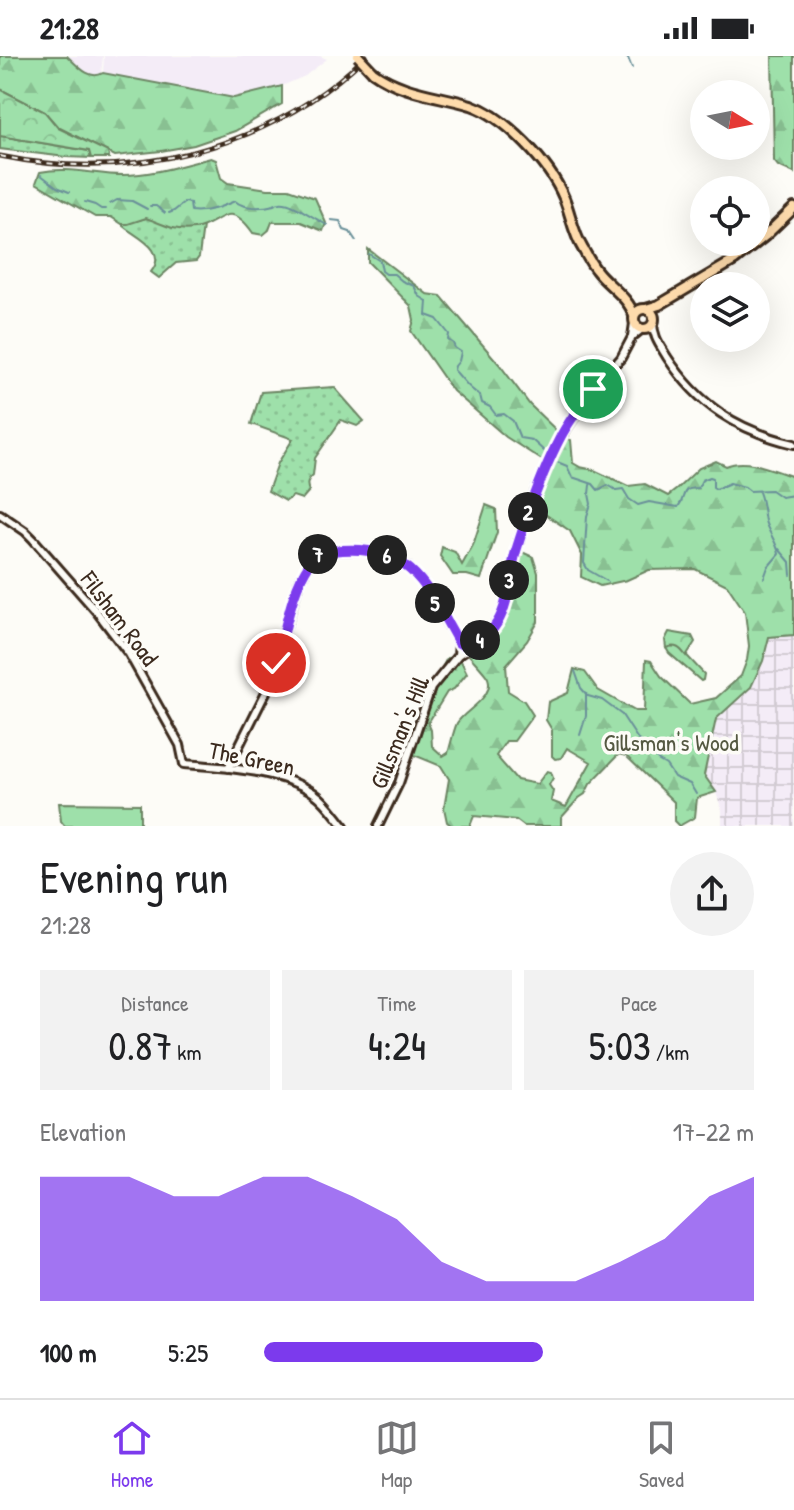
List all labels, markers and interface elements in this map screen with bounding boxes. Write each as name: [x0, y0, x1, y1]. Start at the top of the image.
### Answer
text: 21:28: [40, 8, 99, 48]
north arrow: [690, 80, 770, 160]
map controls: [690, 80, 770, 352]
button: locate: [690, 176, 770, 256]
button: layers: [690, 272, 770, 352]
pin: [559, 355, 627, 423]
icon: arrive: [571, 367, 615, 411]
pin: 2: [508, 492, 548, 532]
text: 2: [523, 497, 533, 527]
pin: 7: [298, 534, 338, 574]
pin: 6: [367, 535, 407, 575]
text: 7: [313, 539, 323, 569]
text: 6: [383, 540, 391, 570]
pin: 3: [489, 560, 529, 600]
street label: Filsham Road: [73, 563, 166, 672]
text: 3: [504, 565, 514, 595]
pin: 5: [415, 583, 455, 623]
text: 5: [430, 588, 440, 618]
pin: 4: [460, 620, 500, 660]
text: 4: [476, 625, 484, 655]
pin: [242, 629, 310, 697]
icon: check: [254, 641, 298, 685]
street label: Gillsman's Hill: [362, 670, 436, 793]
park label: Gillsman's Wood: [603, 726, 739, 758]
street label: The Green: [206, 733, 298, 783]
text: Evening run: [40, 847, 228, 907]
button: share: [670, 852, 754, 936]
text: 21:28: [40, 907, 91, 942]
text: Distance: [121, 988, 189, 1018]
text: Time: [378, 988, 416, 1018]
text: Pace: [621, 988, 657, 1018]
text: 0.87: [109, 1018, 172, 1072]
text: 4:24: [368, 1018, 426, 1072]
text: 5:03: [589, 1018, 651, 1072]
text: km: [172, 1037, 201, 1067]
text: /km: [651, 1037, 689, 1067]
text: Elevation: [40, 1114, 126, 1149]
text: 17–22 m: [673, 1114, 754, 1149]
text: 100 m: [40, 1335, 96, 1370]
text: 5:25: [168, 1335, 208, 1370]
tab: Home: [110, 1416, 154, 1494]
tab: Map: [375, 1416, 419, 1494]
tab: Saved: [639, 1416, 684, 1494]

